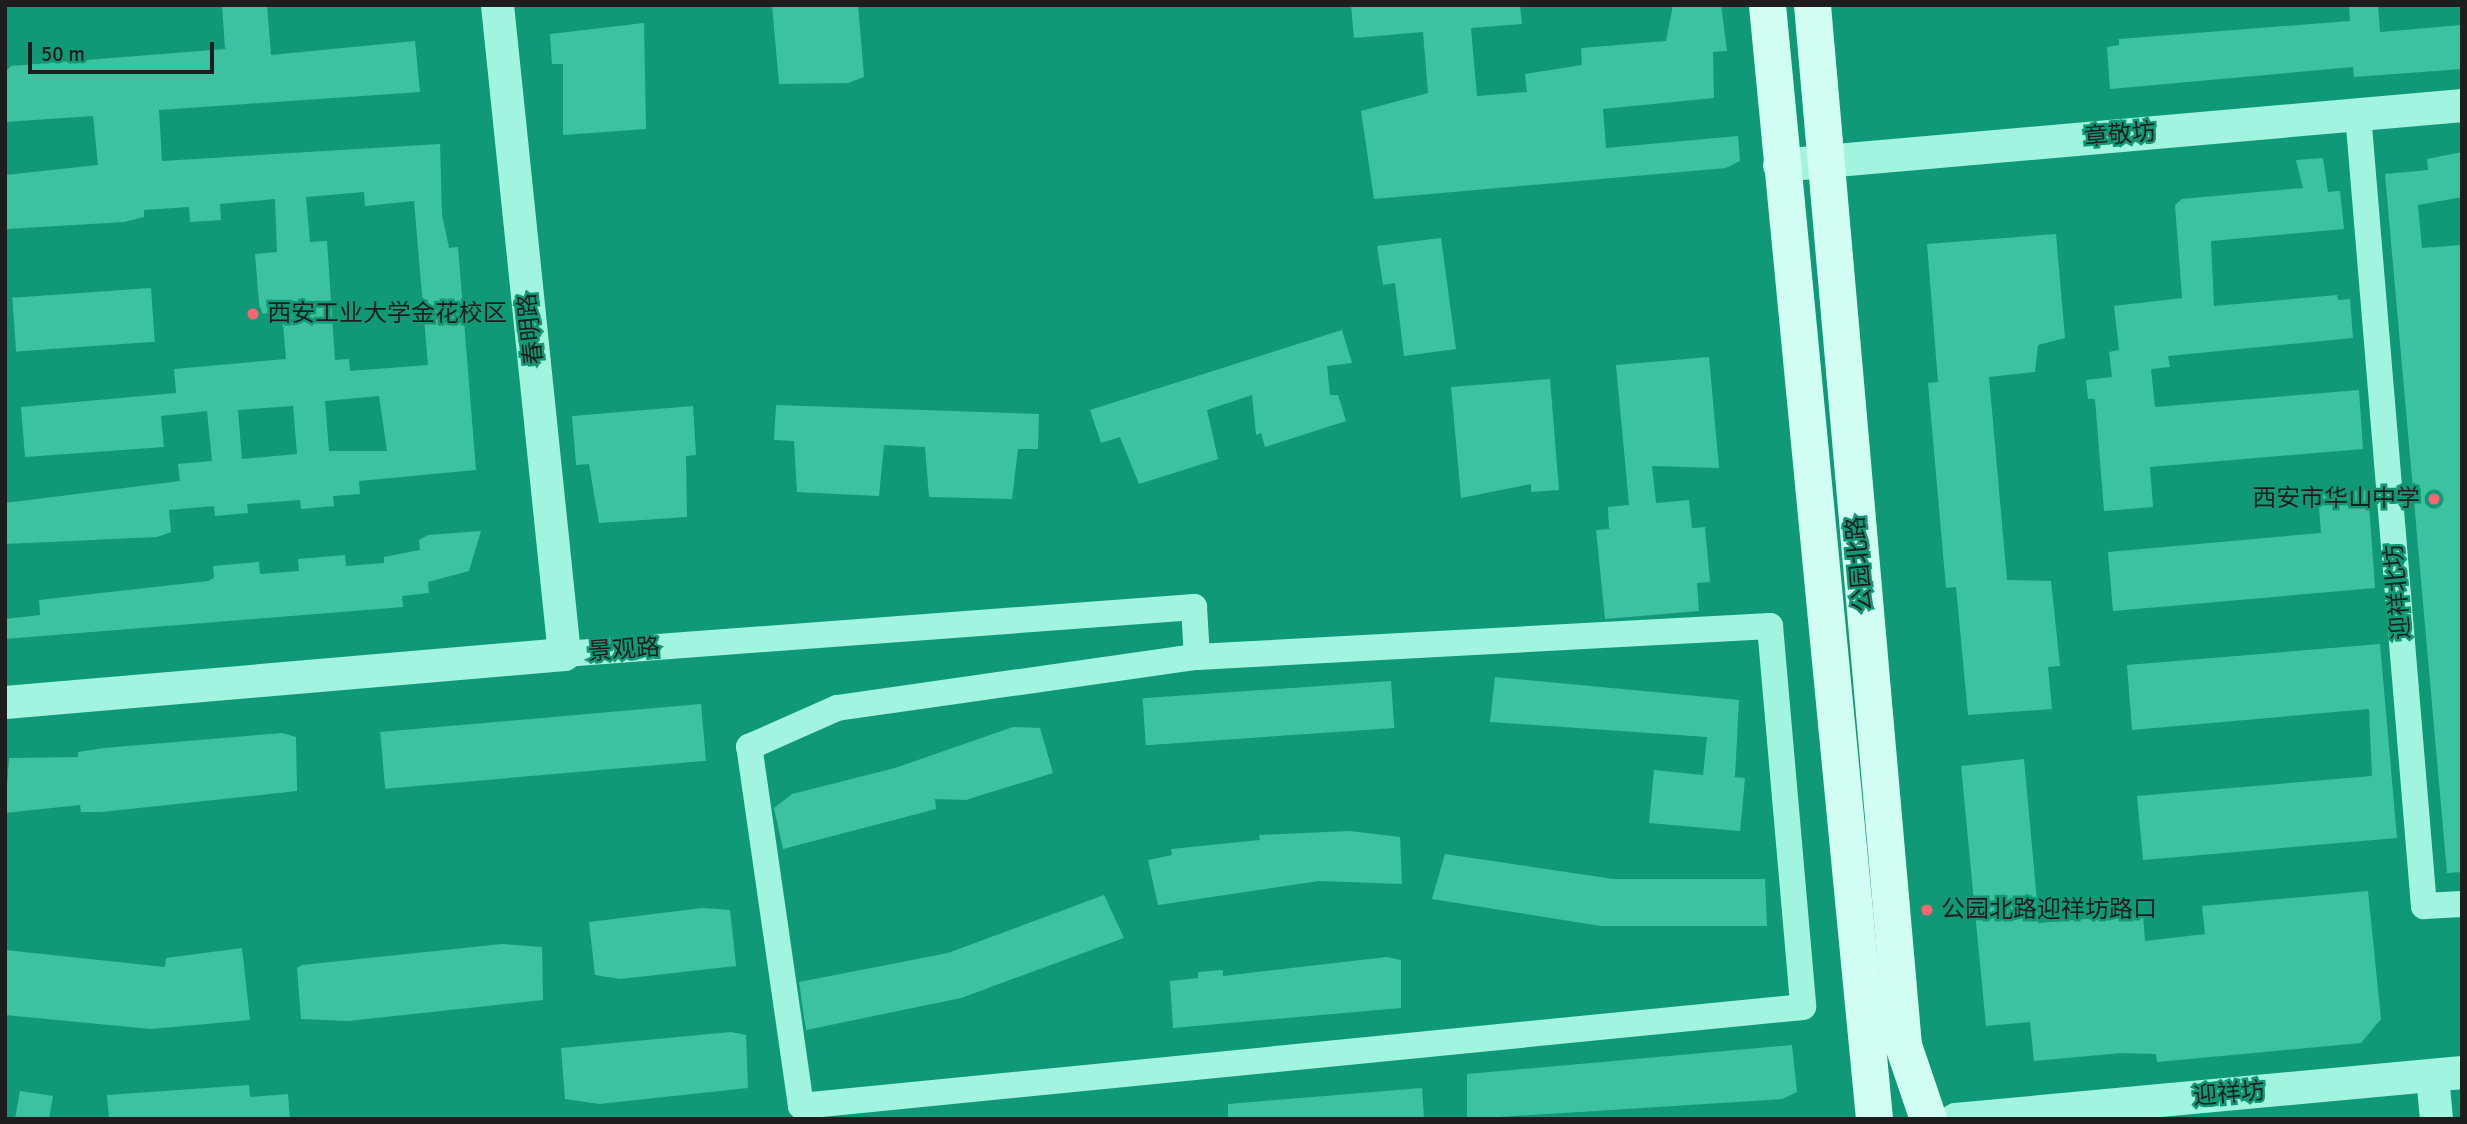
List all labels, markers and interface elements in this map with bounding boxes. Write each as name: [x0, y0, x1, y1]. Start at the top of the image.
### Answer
scale bar: [32, 28, 217, 72]
text: 50 m: [41, 41, 85, 67]
street label: 章敬坊: [2083, 118, 2157, 152]
street label: 春明路: [513, 292, 549, 366]
place label: 西安工业大学金花校区: [267, 300, 507, 328]
marker: 西安工业大学金花校区: [245, 306, 261, 322]
place label: 西安市华山中学: [2252, 485, 2420, 513]
marker: 西安市华山中学: [2426, 491, 2442, 507]
street label: 公园北路: [1841, 515, 1879, 613]
street label: 迎祥北坊: [2379, 543, 2417, 641]
street label: 景观路: [587, 633, 661, 667]
place label: 公园北路迎祥坊路口: [1941, 896, 2157, 924]
marker: 公园北路迎祥坊路口: [1919, 902, 1935, 918]
street label: 迎祥坊: [2192, 1077, 2266, 1111]

